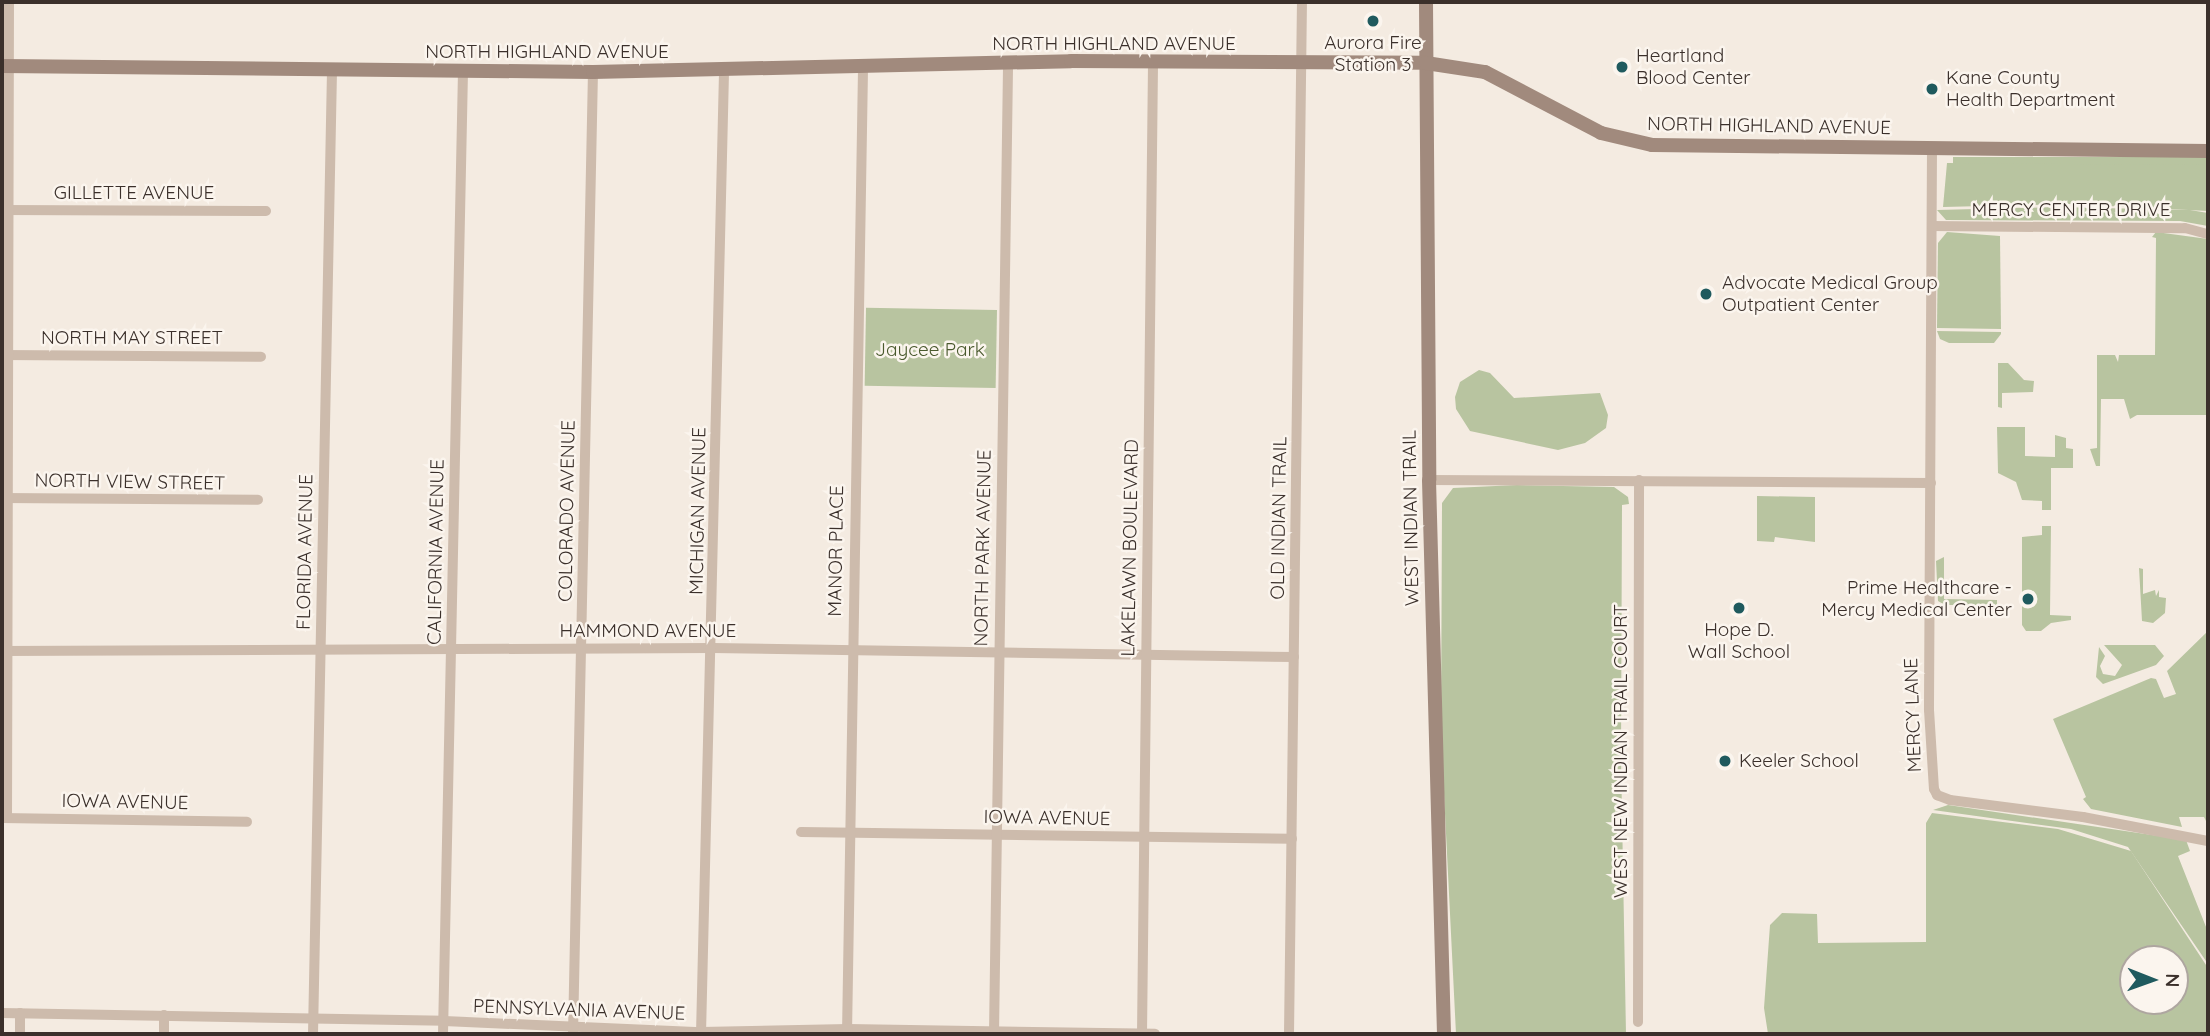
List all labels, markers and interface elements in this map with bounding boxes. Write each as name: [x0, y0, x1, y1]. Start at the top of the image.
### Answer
marker: Aurora Fire Station 3: [1365, 13, 1381, 29]
place label: Aurora Fire Station 3: [1324, 32, 1422, 76]
street label: NORTH HIGHLAND AVENUE: [992, 33, 1236, 55]
street label: NORTH HIGHLAND AVENUE: [425, 41, 669, 63]
place label: Heartland Blood Center: [1636, 45, 1751, 89]
marker: Heartland Blood Center: [1614, 59, 1630, 75]
place label: Kane County Health Department: [1946, 67, 2116, 111]
marker: Kane County Health Department: [1924, 81, 1940, 97]
street label: NORTH HIGHLAND AVENUE: [1647, 112, 1891, 140]
street label: GILLETTE AVENUE: [54, 182, 214, 204]
street label: MERCY CENTER DRIVE: [1971, 199, 2171, 221]
place label: Advocate Medical Group Outpatient Center: [1722, 272, 1938, 316]
marker: Advocate Medical Group Outpatient Center: [1696, 284, 1716, 304]
street label: NORTH MAY STREET: [41, 327, 223, 349]
park label: Jaycee Park: [875, 339, 985, 361]
street label: COLORADO AVENUE: [554, 420, 580, 602]
street label: MICHIGAN AVENUE: [685, 427, 711, 595]
street label: WEST INDIAN TRAIL: [1398, 430, 1424, 606]
street label: OLD INDIAN TRAIL: [1266, 436, 1292, 600]
street label: LAKELAWN BOULEVARD: [1117, 439, 1143, 657]
street label: NORTH PARK AVENUE: [970, 449, 996, 647]
street label: CALIFORNIA AVENUE: [423, 459, 449, 645]
street label: NORTH VIEW STREET: [34, 469, 226, 495]
street label: FLORIDA AVENUE: [292, 474, 318, 630]
street label: MANOR PLACE: [823, 485, 849, 617]
place label: Prime Healthcare - Mercy Medical Center: [1821, 577, 2012, 621]
marker: Prime Healthcare - Mercy Medical Center: [2018, 589, 2038, 609]
marker: Hope D. Wall School: [1731, 600, 1747, 616]
street label: WEST NEW INDIAN TRAIL COURT: [1610, 604, 1632, 898]
place label: Hope D. Wall School: [1688, 619, 1790, 663]
street label: HAMMOND AVENUE: [560, 620, 736, 642]
street label: MERCY LANE: [1900, 657, 1926, 773]
place label: Keeler School: [1739, 750, 1859, 772]
marker: Keeler School: [1717, 753, 1733, 769]
street label: IOWA AVENUE: [61, 789, 189, 815]
street label: IOWA AVENUE: [983, 805, 1111, 831]
north arrow: [2119, 945, 2189, 1015]
text: N: [2161, 973, 2185, 988]
street label: PENNSYLVANIA AVENUE: [472, 995, 686, 1025]

